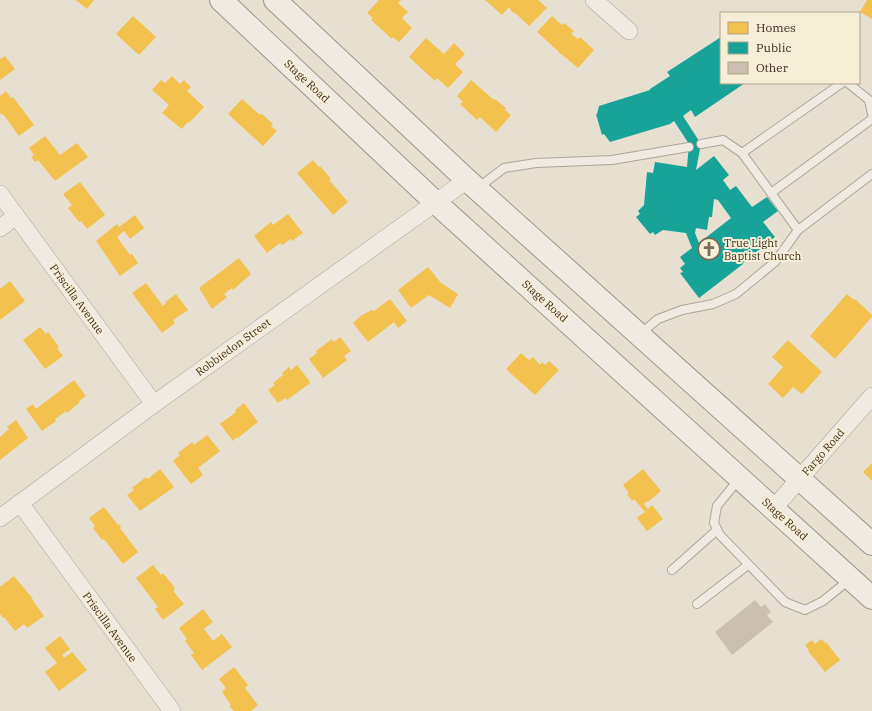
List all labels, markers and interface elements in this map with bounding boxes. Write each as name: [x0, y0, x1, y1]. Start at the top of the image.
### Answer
legend: [720, 12, 860, 84]
text: Homes: [756, 20, 796, 35]
text: Public: [756, 40, 792, 55]
street label: Stage Road: [281, 56, 333, 106]
text: Other: [756, 60, 789, 75]
church icon: True Light Baptist Church: [696, 236, 722, 262]
place label: True Light Baptist Church: [724, 236, 802, 263]
street label: Priscilla Avenue: [47, 261, 107, 337]
street label: Stage Road: [519, 277, 571, 325]
street label: Robbiedon Street: [193, 315, 273, 379]
street label: Fargo Road: [799, 425, 848, 479]
street label: Stage Road: [759, 495, 811, 543]
street label: Priscilla Avenue: [80, 589, 140, 665]

